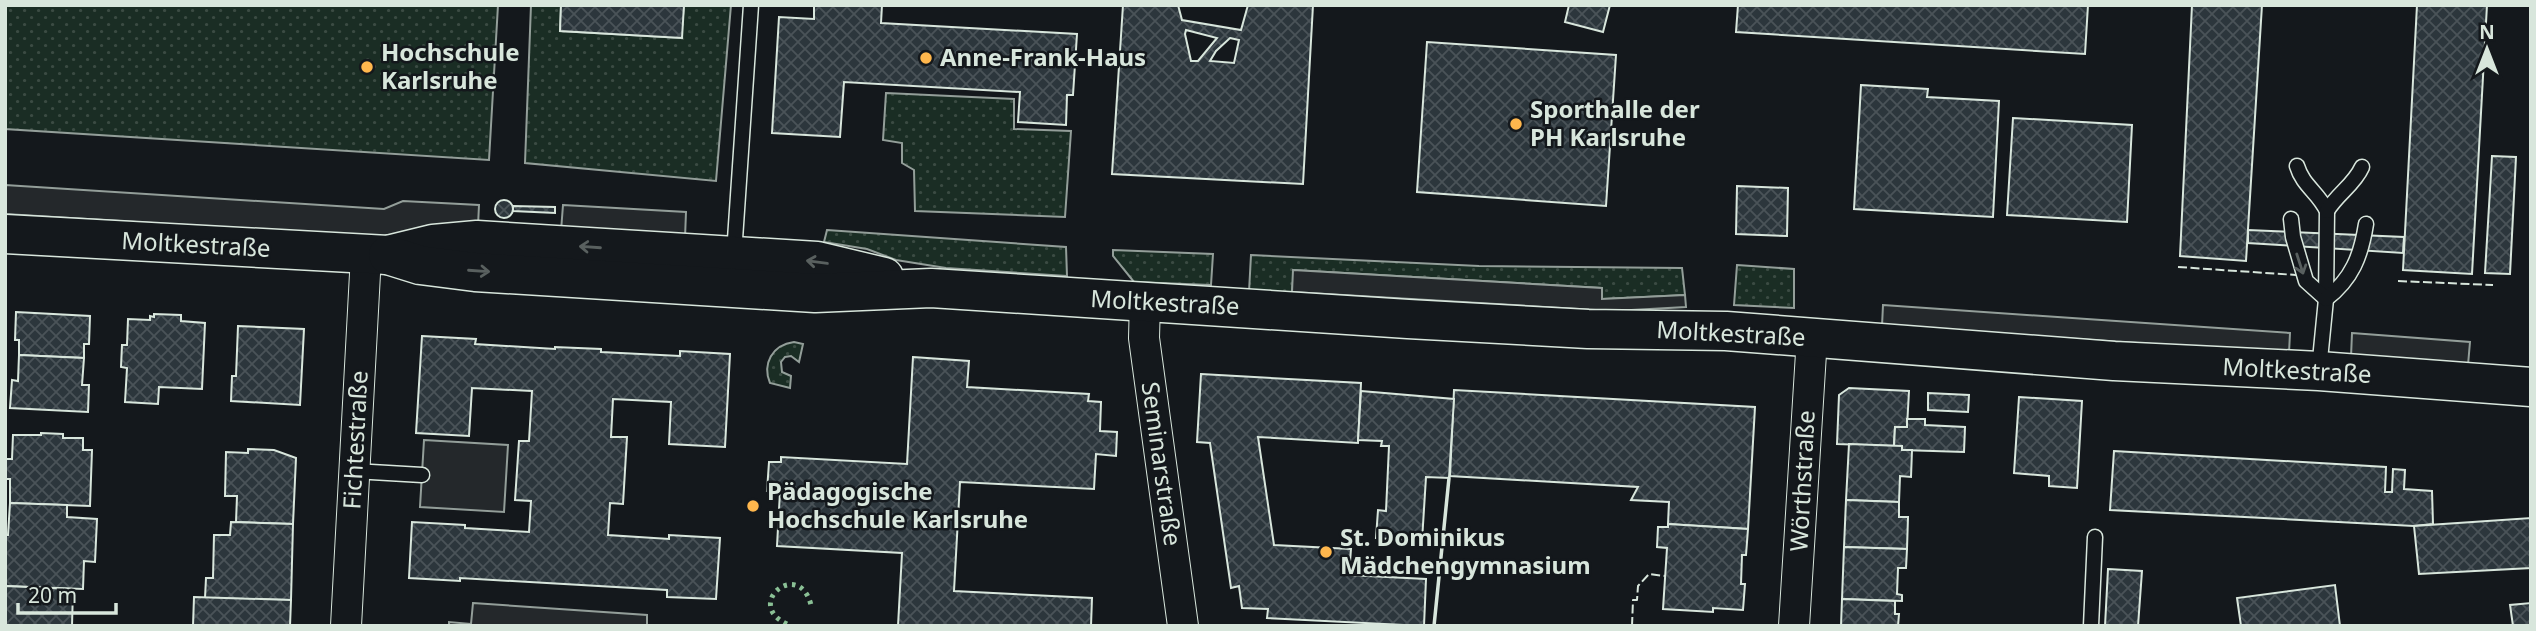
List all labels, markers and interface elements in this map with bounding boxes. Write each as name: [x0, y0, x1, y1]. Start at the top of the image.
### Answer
north arrow: [2452, 14, 2522, 84]
text: N: [2479, 19, 2495, 45]
place label: Hochschule Karlsruhe: [381, 35, 519, 96]
place label: Anne-Frank-Haus: [940, 40, 1146, 73]
marker: Anne-Frank-Haus: [918, 50, 934, 66]
marker: Hochschule Karlsruhe: [359, 59, 375, 75]
place label: Sporthalle der PH Karlsruhe: [1530, 92, 1700, 153]
marker: Sporthalle der PH Karlsruhe: [1508, 116, 1524, 132]
street label: Moltkestraße: [121, 223, 271, 264]
one-way arrow: [579, 240, 602, 253]
one-way arrow: [2295, 252, 2307, 274]
one-way arrow: [806, 256, 829, 269]
one-way arrow: [467, 265, 490, 278]
street label: Moltkestraße: [1090, 281, 1240, 322]
street label: Moltkestraße: [1656, 312, 1806, 353]
street label: Moltkestraße: [2222, 349, 2372, 390]
street label: Fichtestraße: [334, 370, 375, 510]
street label: Seminarstraße: [1135, 380, 1190, 548]
street label: Wörthstraße: [1781, 409, 1822, 552]
place label: Pädagogische Hochschule Karlsruhe: [767, 474, 1028, 535]
marker: Pädagogische Hochschule Karlsruhe: [745, 498, 761, 514]
place label: St. Dominikus Mädchengymnasium: [1340, 520, 1591, 581]
marker: St. Dominikus Mädchengymnasium: [1318, 544, 1334, 560]
scale bar: [18, 572, 116, 616]
text: 20 m: [28, 581, 77, 609]

